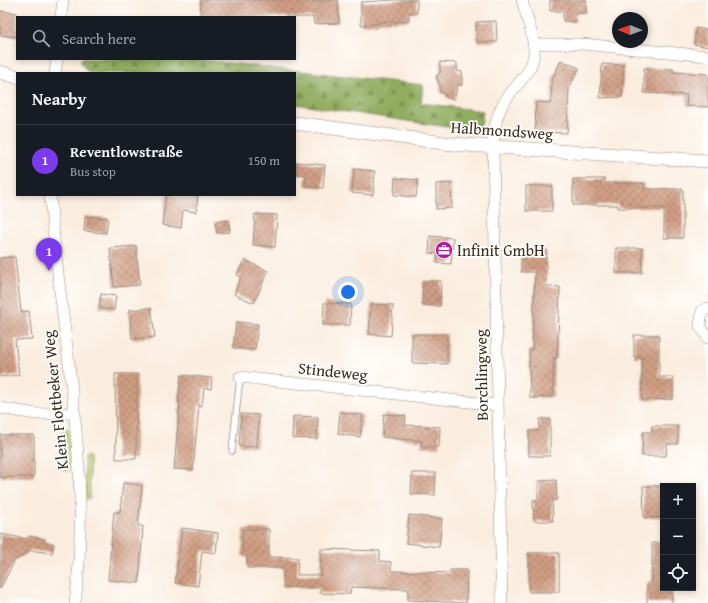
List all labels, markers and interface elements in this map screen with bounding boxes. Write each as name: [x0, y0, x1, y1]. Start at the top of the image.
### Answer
north arrow: [612, 12, 648, 48]
search box: [16, 16, 296, 60]
icon: search: [30, 27, 52, 49]
text: Search here: [62, 28, 136, 49]
text: Nearby: [32, 86, 86, 111]
street label: Halbmondsweg: [450, 114, 554, 146]
text: Reventlowstraße: [70, 141, 183, 162]
text: 1: [42, 151, 48, 170]
text: 150 m: [248, 151, 280, 170]
text: Bus stop: [70, 162, 116, 181]
pin: 1: [36, 238, 62, 271]
place label: Infinit GmbH: [457, 238, 545, 262]
office icon: Infinit GmbH: [434, 240, 454, 260]
your location: [338, 282, 358, 302]
street label: Klein Flottbeker Weg: [36, 329, 74, 471]
street label: Borchlingweg: [468, 329, 494, 421]
street label: Stindeweg: [297, 355, 369, 387]
map controls: [660, 483, 696, 591]
button: +: [660, 483, 696, 519]
button: −: [660, 519, 696, 555]
button: locate: [660, 555, 696, 591]

